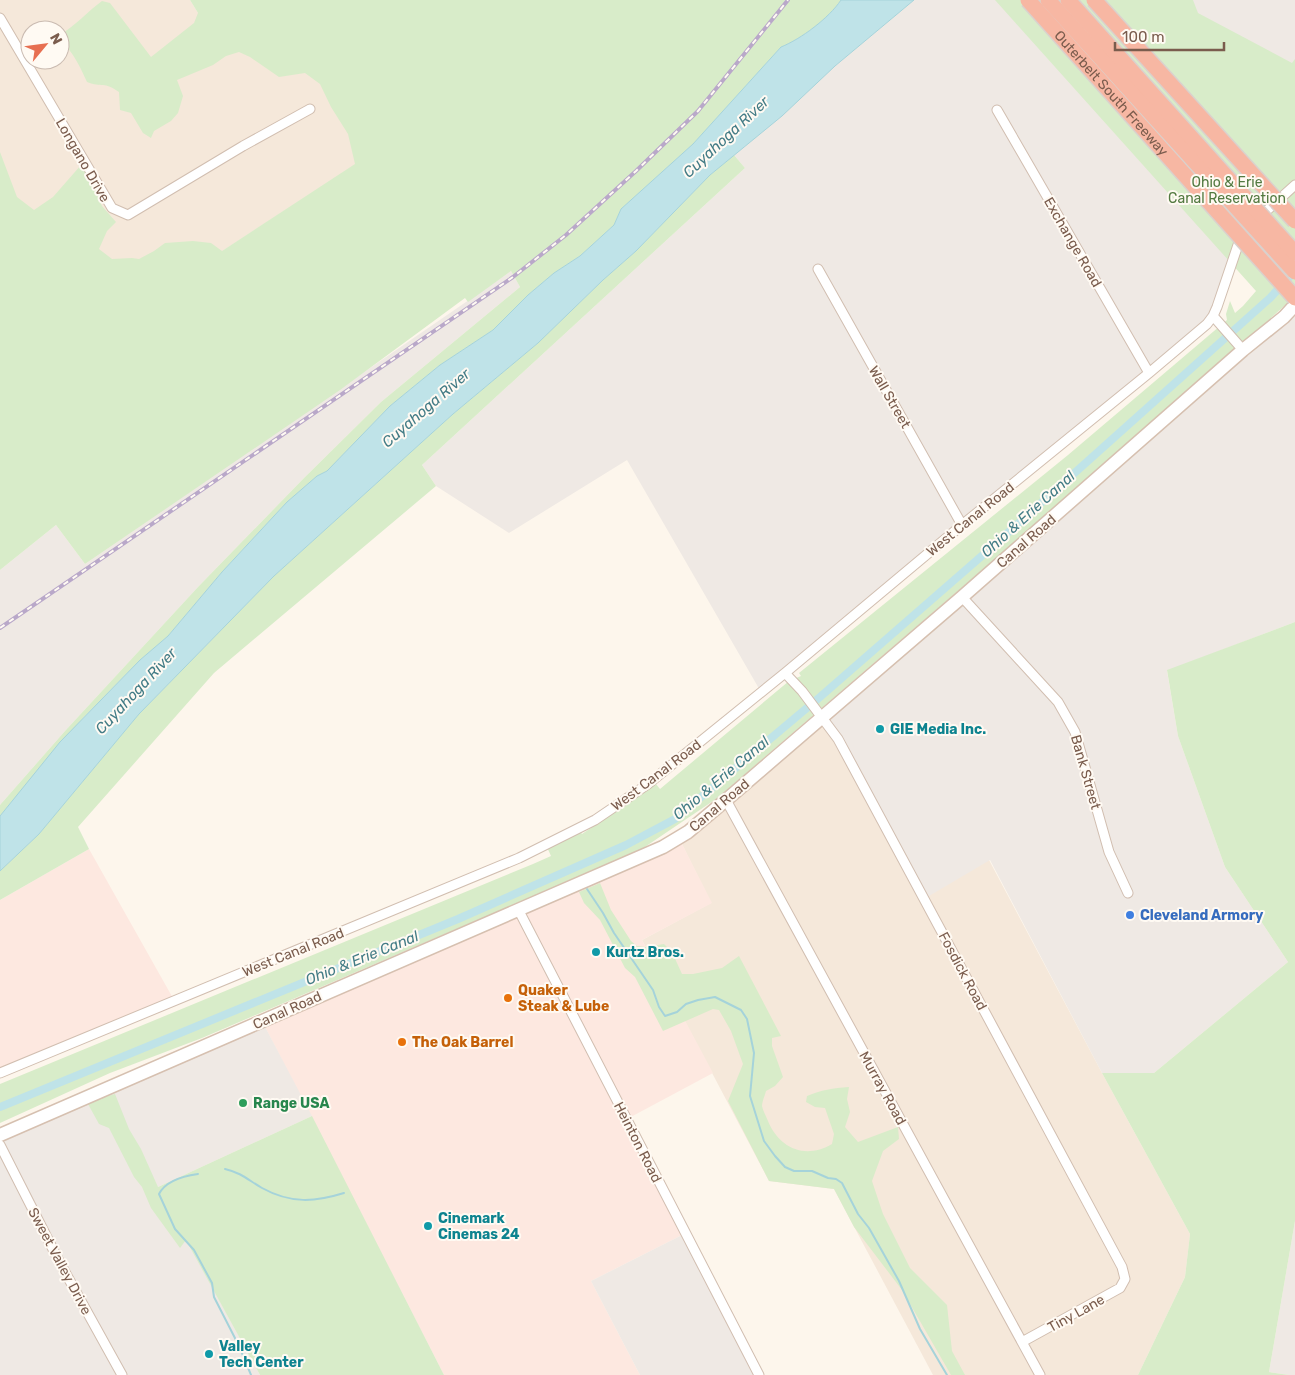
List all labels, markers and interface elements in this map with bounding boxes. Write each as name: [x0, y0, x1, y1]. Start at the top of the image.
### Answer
north arrow: [20, 20, 70, 70]
scale bar: [1115, 20, 1224, 52]
street label: Outerbelt South Freeway: [1050, 27, 1172, 160]
text: 100 m: [1122, 28, 1164, 46]
text: N: [46, 30, 66, 47]
water label: Cuyahoga River: [679, 92, 774, 181]
street label: Longano Drive: [52, 115, 114, 205]
park label: Ohio & Erie Canal Reservation: [1168, 174, 1286, 207]
street label: Exchange Road: [1040, 194, 1105, 290]
street label: Wall Street: [865, 363, 915, 432]
water label: Cuyahoga River: [378, 364, 475, 451]
water label: Ohio & Erie Canal: [977, 467, 1079, 561]
street label: West Canal Road: [923, 479, 1018, 560]
street label: Canal Road: [993, 511, 1060, 572]
water label: Cuyahoga River: [92, 643, 181, 738]
place label: GIE Media Inc.: [890, 721, 986, 738]
marker: GIE Media Inc.: [874, 723, 886, 735]
water label: Ohio & Erie Canal: [669, 732, 773, 824]
street label: Bank Street: [1067, 733, 1104, 812]
street label: West Canal Road: [608, 736, 705, 815]
street label: Canal Road: [686, 775, 753, 835]
place label: Cleveland Armory: [1140, 907, 1264, 924]
marker: Cleveland Armory: [1124, 909, 1136, 921]
street label: West Canal Road: [240, 924, 346, 981]
water label: Ohio & Erie Canal: [303, 927, 421, 989]
street label: Fosdick Road: [935, 929, 990, 1013]
place label: Kurtz Bros.: [606, 944, 684, 961]
marker: Kurtz Bros.: [590, 946, 602, 958]
place label: Quaker Steak & Lube: [518, 982, 609, 1015]
street label: Canal Road: [250, 988, 324, 1033]
marker: Quaker Steak & Lube: [502, 992, 514, 1004]
place label: The Oak Barrel: [412, 1034, 513, 1051]
marker: The Oak Barrel: [396, 1036, 408, 1048]
street label: Murray Road: [855, 1048, 910, 1128]
place label: Range USA: [253, 1095, 329, 1112]
marker: Range USA: [237, 1097, 249, 1109]
street label: Heinton Road: [610, 1099, 665, 1185]
street label: Sweet Valley Drive: [24, 1205, 95, 1318]
place label: Cinemark Cinemas 24: [438, 1210, 520, 1243]
marker: Cinemark Cinemas 24: [422, 1220, 434, 1232]
street label: Tiny Lane: [1045, 1291, 1108, 1336]
place label: Valley Tech Center: [219, 1338, 304, 1371]
marker: Valley Tech Center: [203, 1348, 215, 1360]

